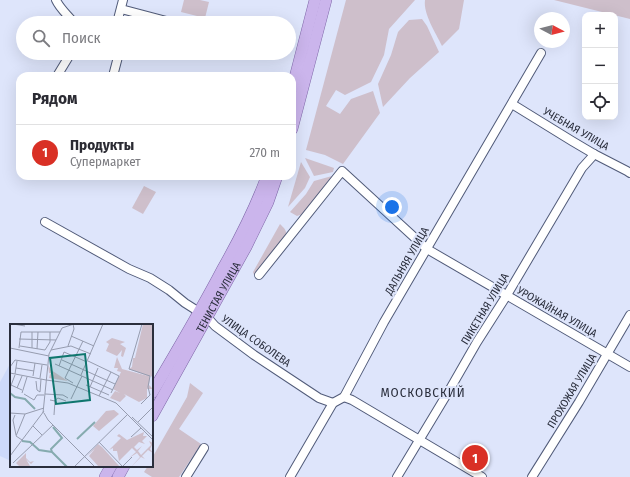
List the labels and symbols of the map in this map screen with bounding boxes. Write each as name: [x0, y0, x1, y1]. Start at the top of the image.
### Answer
north arrow: [534, 12, 570, 48]
street label: УЧЕБНАЯ УЛИЦА: [540, 104, 612, 153]
your location: [382, 197, 402, 217]
street label: ДАЛЬНЯЯ УЛИЦА: [382, 225, 432, 298]
street label: ТЕНИСТАЯ УЛИЦА: [193, 259, 243, 335]
street label: ПИКЕТНАЯ УЛИЦА: [459, 271, 512, 347]
street label: УРОЖАЙНАЯ УЛИЦА: [514, 283, 600, 340]
street label: УЛИЦА СОБОЛЕВА: [218, 312, 293, 370]
inset map: [10, 324, 153, 467]
street label: ПРОХОЖАЯ УЛИЦА: [545, 351, 599, 431]
district label: МОСКОВСКИЙ: [380, 385, 466, 400]
pin: 1: [462, 443, 488, 473]

